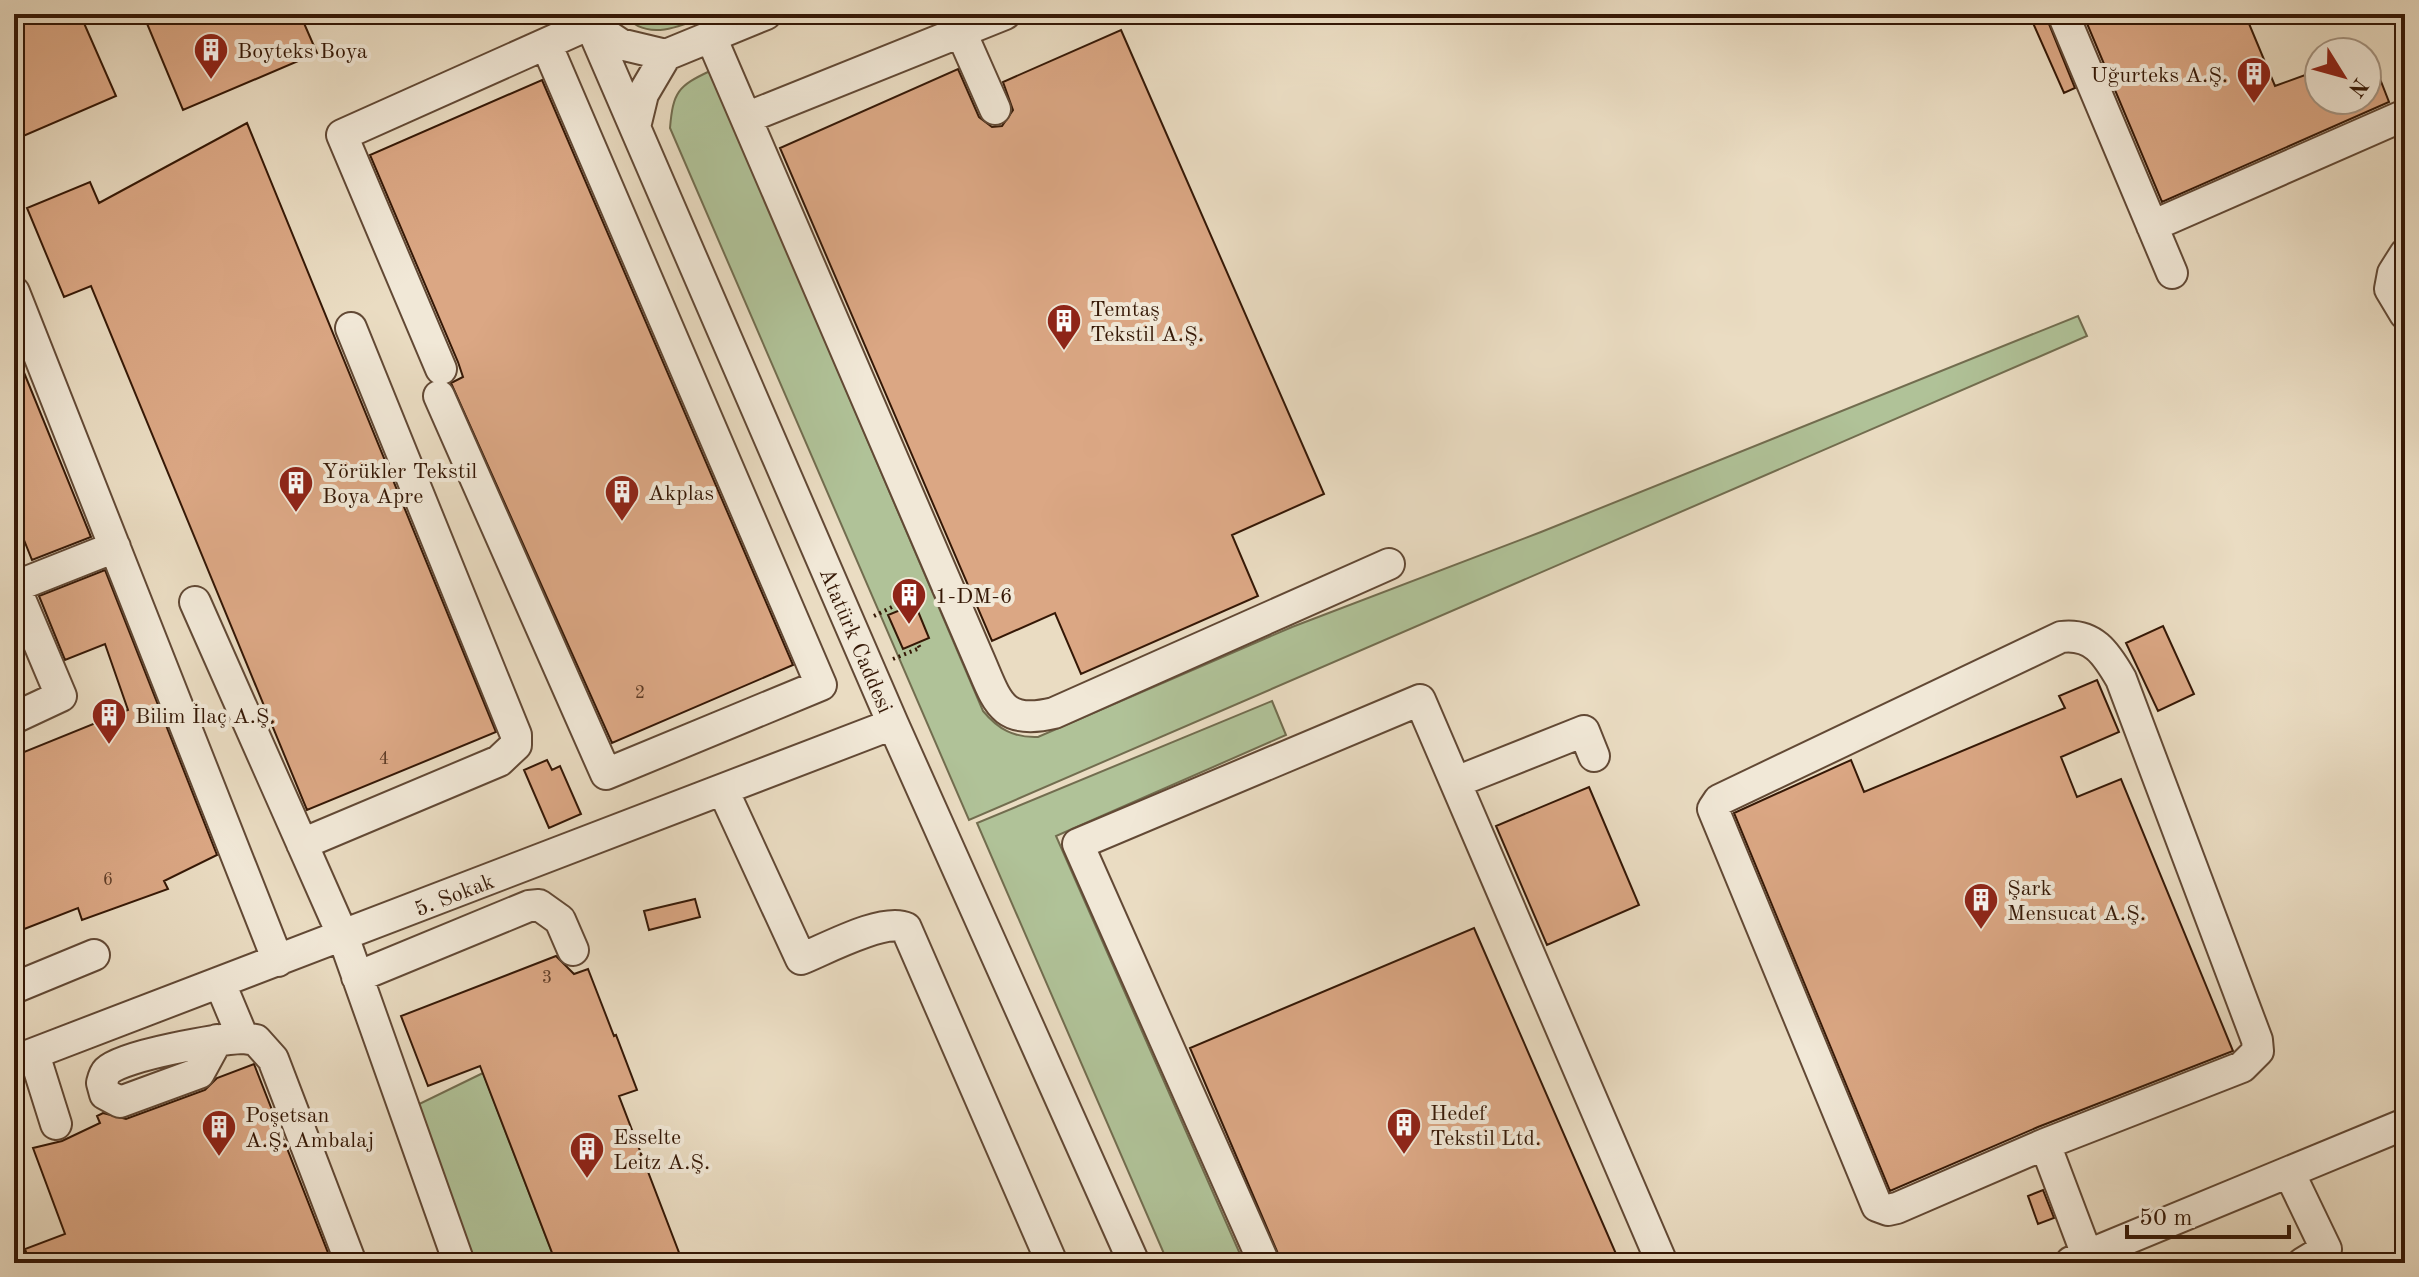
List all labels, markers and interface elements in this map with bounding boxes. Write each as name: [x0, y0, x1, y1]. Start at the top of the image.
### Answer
building icon: Boyteks Boya: [192, 31, 230, 81]
north arrow: [2303, 36, 2383, 116]
place label: Boyteks Boya: [237, 41, 368, 63]
building icon: Uğurteks A.Ş.: [2235, 55, 2273, 105]
place label: Uğurteks A.Ş.: [2090, 65, 2228, 87]
text: N: [2343, 73, 2371, 100]
place label: Temtaş Tekstil A.Ş.: [1090, 299, 1204, 346]
building icon: Temtaş Tekstil A.Ş.: [1045, 302, 1083, 352]
place label: Yörükler Tekstil Boya Apre: [322, 461, 477, 508]
building icon: Yörükler Tekstil Boya Apre: [277, 464, 315, 514]
building icon: Akplas: [603, 473, 641, 523]
place label: Akplas: [648, 483, 714, 505]
street label: Atatürk Caddesi: [815, 565, 896, 717]
building icon: 1-DM-6: [890, 576, 928, 626]
place label: 1-DM-6: [935, 586, 1012, 608]
house number: 2: [635, 684, 645, 702]
building icon: Bilim İlaç A.Ş.: [90, 696, 128, 746]
place label: Bilim İlaç A.Ş.: [135, 703, 276, 728]
house number: 4: [379, 750, 389, 768]
house number: 6: [103, 871, 113, 889]
street label: 5. Sokak: [412, 871, 498, 921]
place label: Şark Mensucat A.Ş.: [2007, 878, 2146, 925]
building icon: Şark Mensucat A.Ş.: [1962, 881, 2000, 931]
house number: 3: [542, 969, 552, 987]
place label: Hedef Tekstil Ltd.: [1430, 1103, 1541, 1150]
place label: Poşetsan A.Ş. Ambalaj: [245, 1105, 374, 1152]
building icon: Hedef Tekstil Ltd.: [1385, 1106, 1423, 1156]
building icon: Poşetsan A.Ş. Ambalaj: [200, 1108, 238, 1158]
place label: Esselte Leitz A.Ş.: [613, 1127, 710, 1174]
building icon: Esselte Leitz A.Ş.: [568, 1130, 606, 1180]
scale bar: [2127, 1189, 2289, 1239]
text: 50 m: [2139, 1207, 2193, 1231]

